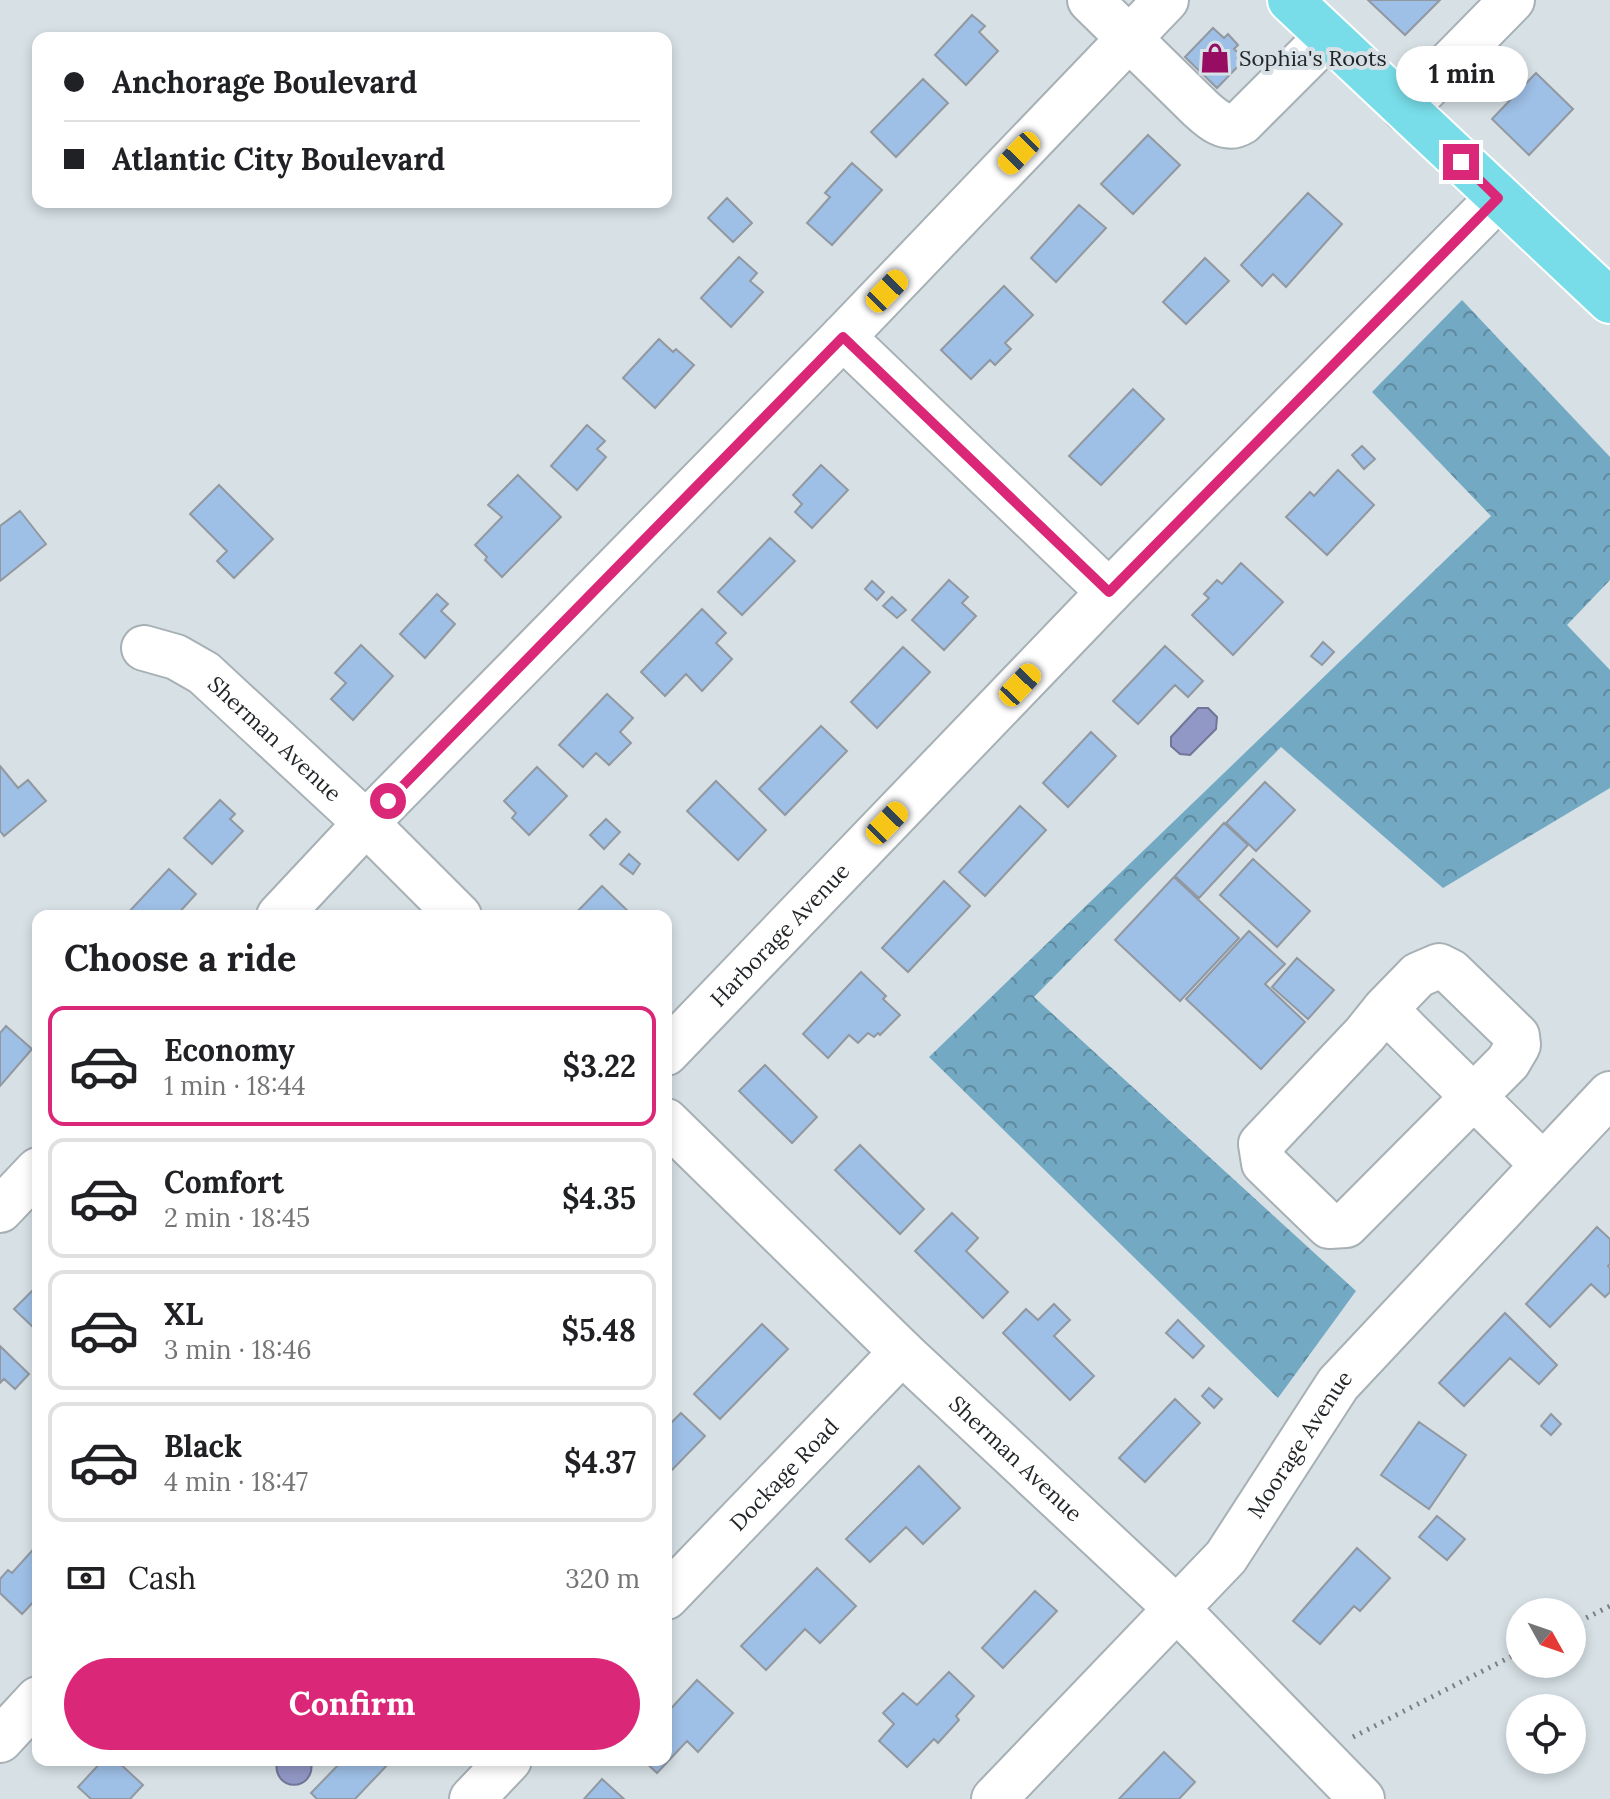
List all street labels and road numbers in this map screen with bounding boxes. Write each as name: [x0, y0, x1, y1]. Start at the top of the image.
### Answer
street label: Sherman Avenue: [202, 670, 347, 807]
street label: Harborage Avenue: [704, 857, 855, 1012]
street label: Moorage Avenue: [1241, 1364, 1358, 1523]
street label: Sherman Avenue: [943, 1389, 1088, 1527]
street label: Dockage Road: [724, 1413, 844, 1537]

